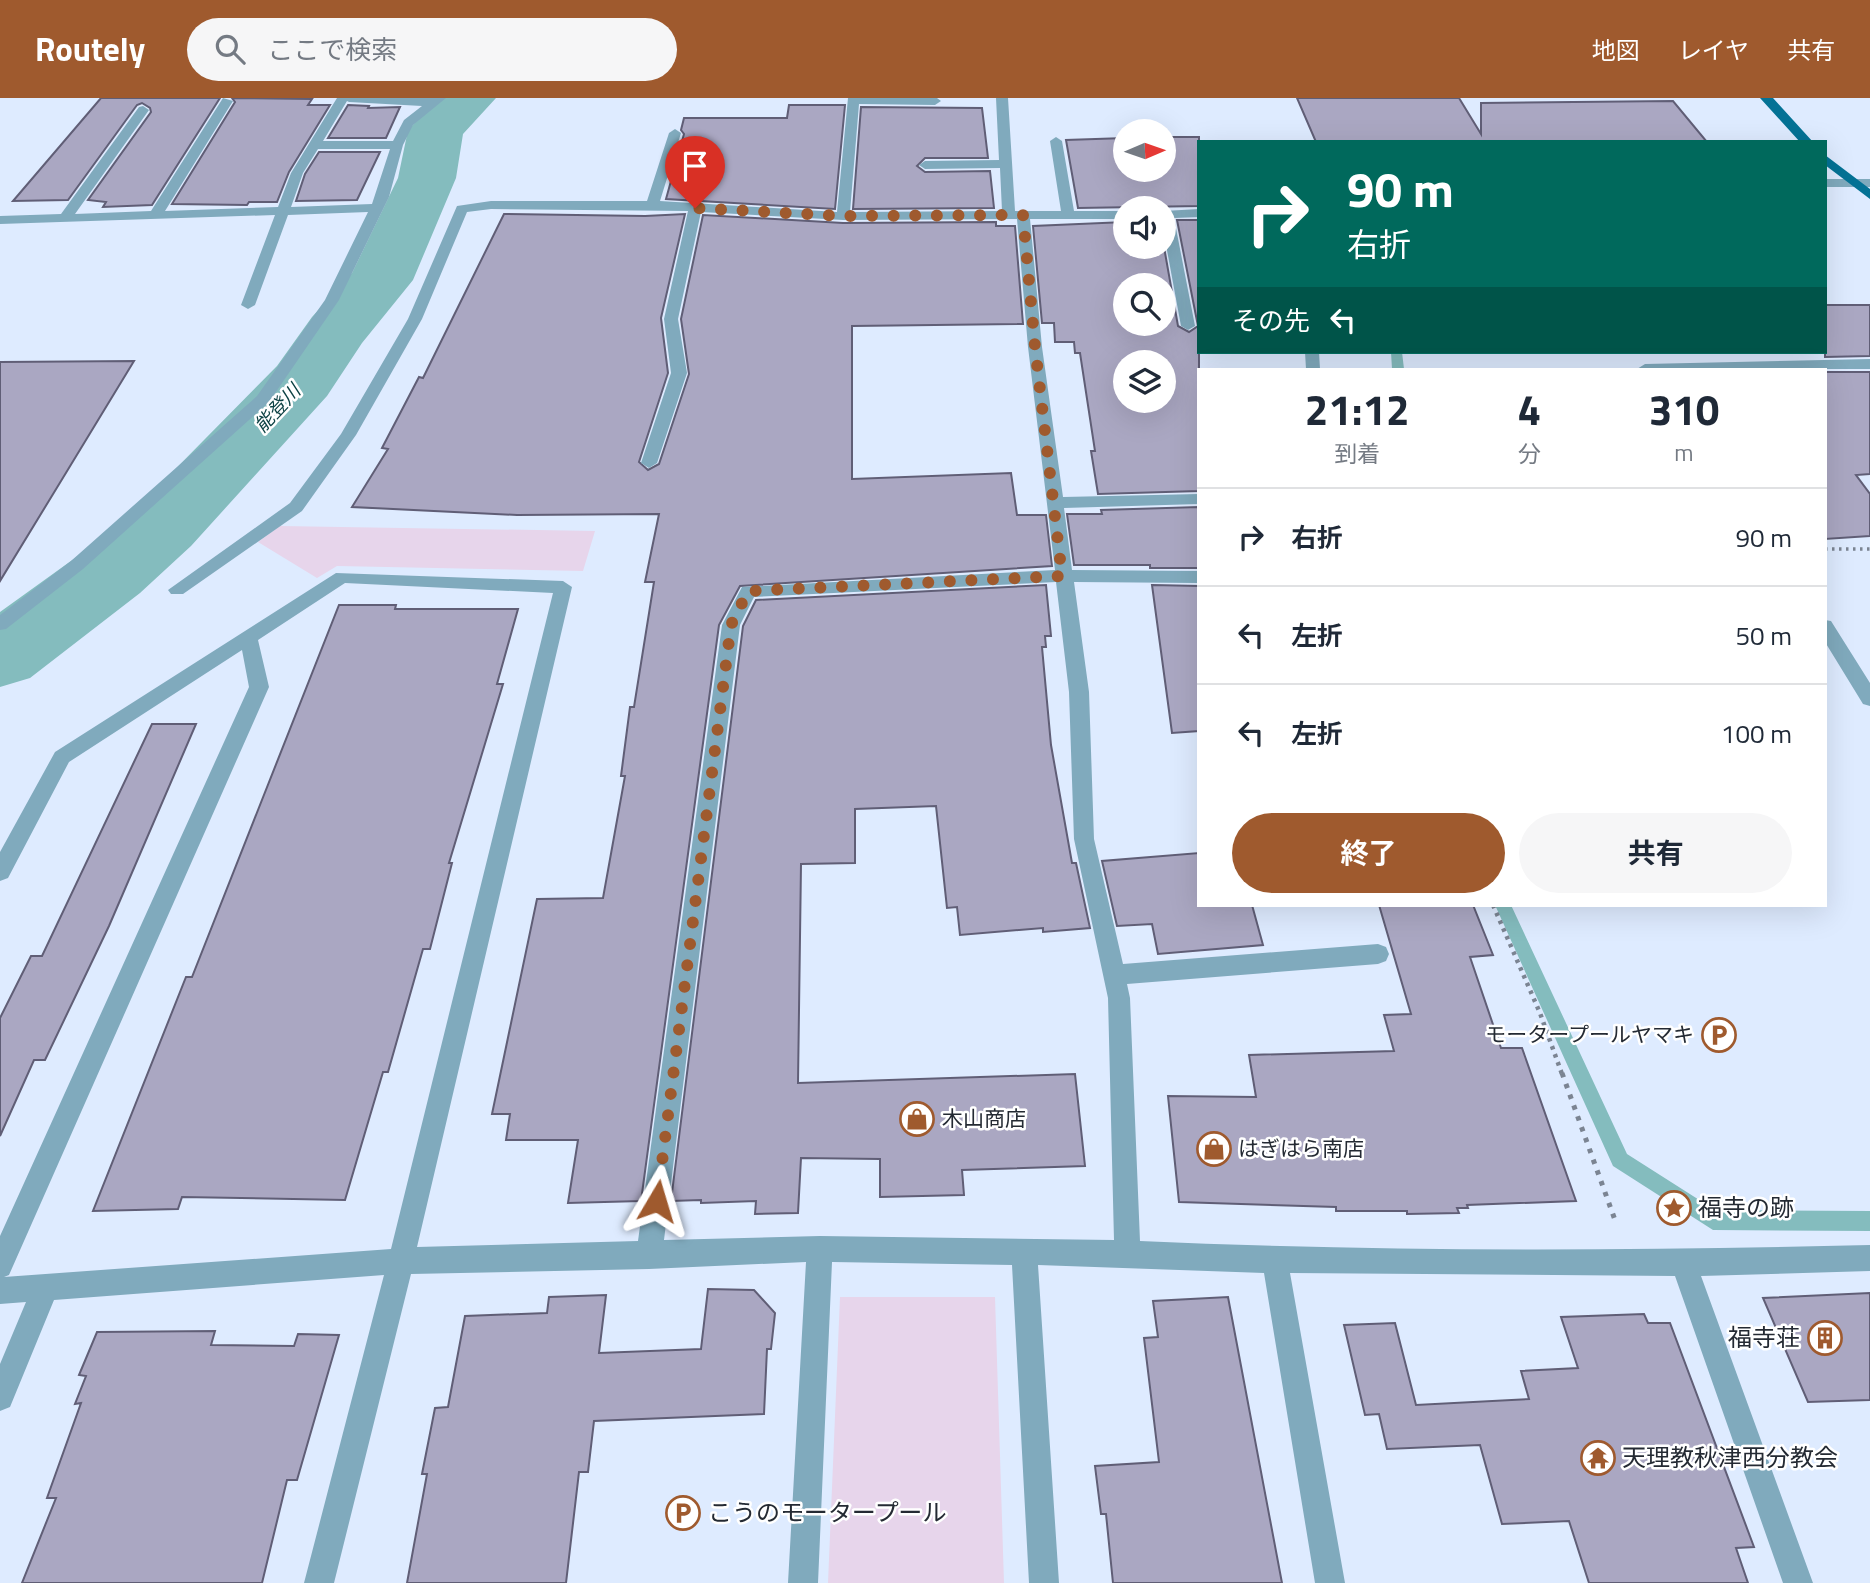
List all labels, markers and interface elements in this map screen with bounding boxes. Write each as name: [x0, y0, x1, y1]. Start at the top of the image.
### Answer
search box: [187, 18, 677, 81]
text: Routely: [35, 24, 145, 74]
icon: search: [211, 30, 249, 68]
text: ここで検索: [267, 30, 397, 69]
text: 地図: [1592, 32, 1640, 68]
text: レイヤ: [1678, 32, 1749, 68]
text: 共有: [1787, 32, 1835, 68]
north arrow: [1113, 119, 1176, 182]
map controls: [1113, 119, 1176, 413]
pin: [665, 136, 725, 208]
icon: arrive: [676, 147, 714, 185]
text: 90 m: [1347, 151, 1454, 226]
icon: right: [1232, 168, 1323, 259]
button: sound: [1113, 196, 1176, 259]
text: 右折: [1347, 220, 1411, 268]
button: search: [1113, 273, 1176, 336]
text: その先: [1232, 301, 1310, 340]
icon: left: [1324, 301, 1362, 339]
button: layers: [1113, 350, 1176, 413]
water label: 能登川: [247, 375, 308, 438]
text: 21:12: [1305, 377, 1410, 441]
text: 4: [1517, 377, 1541, 441]
text: 310: [1649, 377, 1719, 441]
text: m: [1674, 435, 1694, 470]
text: 到着: [1334, 436, 1380, 471]
text: 分: [1518, 436, 1541, 471]
icon: right: [1232, 518, 1270, 556]
text: 右折: [1291, 518, 1343, 557]
text: 90 m: [1735, 518, 1792, 557]
icon: left: [1232, 616, 1270, 654]
text: 左折: [1291, 616, 1343, 655]
text: 50 m: [1735, 616, 1792, 655]
icon: left: [1232, 714, 1270, 752]
text: 左折: [1291, 714, 1343, 753]
text: 100 m: [1721, 714, 1792, 753]
button: 終了: [1232, 813, 1505, 893]
button: 共有: [1519, 813, 1792, 893]
parking icon: モータープールヤマキ: [1700, 1016, 1738, 1054]
place label: モータープールヤマキ: [1485, 1018, 1694, 1050]
shop icon: 木山商店: [898, 1100, 936, 1138]
place label: 木山商店: [942, 1102, 1026, 1134]
shop icon: はぎはら南店: [1195, 1130, 1233, 1168]
place label: はぎはら南店: [1238, 1132, 1364, 1164]
position arrow: [620, 1164, 694, 1238]
place icon: 福寺の跡: [1655, 1189, 1693, 1227]
place label: 福寺の跡: [1698, 1189, 1794, 1225]
place label: 福寺荘: [1728, 1319, 1800, 1355]
building icon: 福寺荘: [1806, 1319, 1844, 1357]
temple icon: 天理教秋津西分教会: [1579, 1439, 1617, 1477]
place label: 天理教秋津西分教会: [1622, 1439, 1838, 1475]
parking icon: こうのモータープール: [664, 1494, 702, 1532]
place label: こうのモータープール: [708, 1494, 947, 1530]

